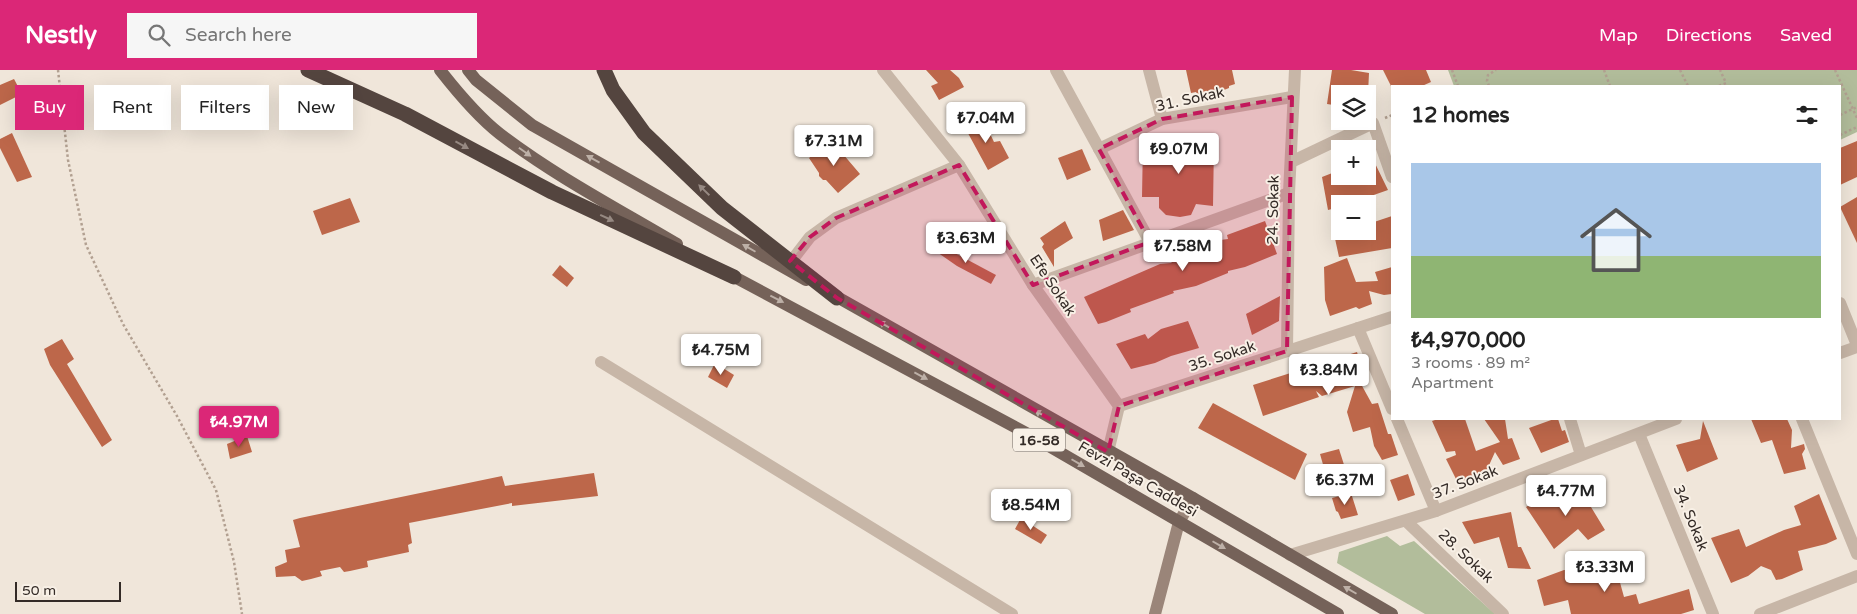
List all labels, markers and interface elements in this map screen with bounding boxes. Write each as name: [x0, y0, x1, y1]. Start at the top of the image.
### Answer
search box: [127, 13, 477, 58]
text: Nestly: [25, 21, 97, 50]
icon: search: [145, 21, 173, 49]
text: Search here: [185, 24, 292, 46]
text: Map: [1599, 24, 1638, 46]
text: Directions: [1666, 24, 1752, 46]
text: Saved: [1780, 24, 1832, 46]
street label: 31. Sokak: [1154, 83, 1226, 115]
chip: Buy: [15, 85, 84, 130]
chip: Rent: [94, 85, 171, 130]
chip: Filters: [181, 85, 269, 130]
chip: New: [279, 85, 353, 130]
map controls: [1331, 85, 1376, 240]
button: layers: [1331, 85, 1376, 130]
icon: filters: [1793, 101, 1821, 129]
pin: ₺7.04M: [945, 102, 1027, 144]
text: 12 homes: [1411, 103, 1510, 128]
text: ₺7.04M: [957, 108, 1015, 128]
pin: ₺7.31M: [793, 124, 875, 167]
text: ₺7.31M: [805, 131, 863, 151]
pin: ₺9.07M: [1138, 132, 1220, 175]
text: ₺9.07M: [1150, 139, 1208, 159]
button: +: [1331, 140, 1376, 185]
one-way arrow: [454, 141, 469, 149]
one-way arrow: [519, 147, 532, 157]
one-way arrow: [585, 155, 600, 163]
street label: 24. Sokak: [1263, 175, 1283, 245]
one-way arrow: [698, 184, 710, 196]
button: −: [1331, 195, 1376, 240]
icon: home: [1571, 195, 1661, 285]
one-way arrow: [600, 214, 614, 222]
pin: ₺3.63M: [925, 222, 1007, 264]
text: ₺3.63M: [937, 228, 995, 248]
pin: ₺7.58M: [1142, 230, 1224, 272]
text: ₺7.58M: [1154, 236, 1212, 256]
one-way arrow: [742, 244, 757, 252]
street label: Efe Sokak: [1026, 251, 1080, 319]
one-way arrow: [770, 295, 784, 303]
one-way arrow: [877, 321, 892, 329]
text: ₺4,970,000: [1411, 328, 1525, 353]
pin: ₺4.75M: [680, 334, 762, 376]
street label: 35. Sokak: [1186, 337, 1258, 375]
text: ₺4.75M: [692, 340, 750, 360]
text: 3 rooms · 89 m²: [1411, 353, 1530, 373]
pin: ₺3.84M: [1288, 354, 1370, 396]
text: ₺3.84M: [1300, 360, 1358, 380]
one-way arrow: [913, 372, 928, 380]
text: Apartment: [1411, 373, 1494, 393]
pin: ₺4.97M: [198, 406, 280, 448]
one-way arrow: [1035, 409, 1048, 418]
text: ₺4.97M: [210, 412, 268, 432]
road number: 16-58: [1013, 428, 1065, 452]
street label: Fevzi Paşa Caddesi: [1075, 437, 1201, 521]
one-way arrow: [1071, 459, 1086, 467]
street label: 37. Sokak: [1430, 461, 1500, 503]
pin: ₺6.37M: [1304, 464, 1386, 506]
text: ₺6.37M: [1316, 470, 1374, 490]
pin: ₺4.77M: [1525, 474, 1607, 517]
text: ₺4.77M: [1537, 481, 1595, 501]
street label: 34. Sokak: [1670, 482, 1712, 554]
pin: ₺8.54M: [990, 488, 1072, 531]
text: ₺8.54M: [1002, 495, 1060, 515]
street label: 28. Sokak: [1435, 525, 1497, 587]
one-way arrow: [1212, 540, 1225, 549]
pin: ₺3.33M: [1564, 550, 1646, 593]
text: ₺3.33M: [1576, 557, 1634, 577]
scale bar: [15, 579, 121, 602]
text: 50 m: [22, 582, 56, 599]
one-way arrow: [1343, 585, 1356, 594]

